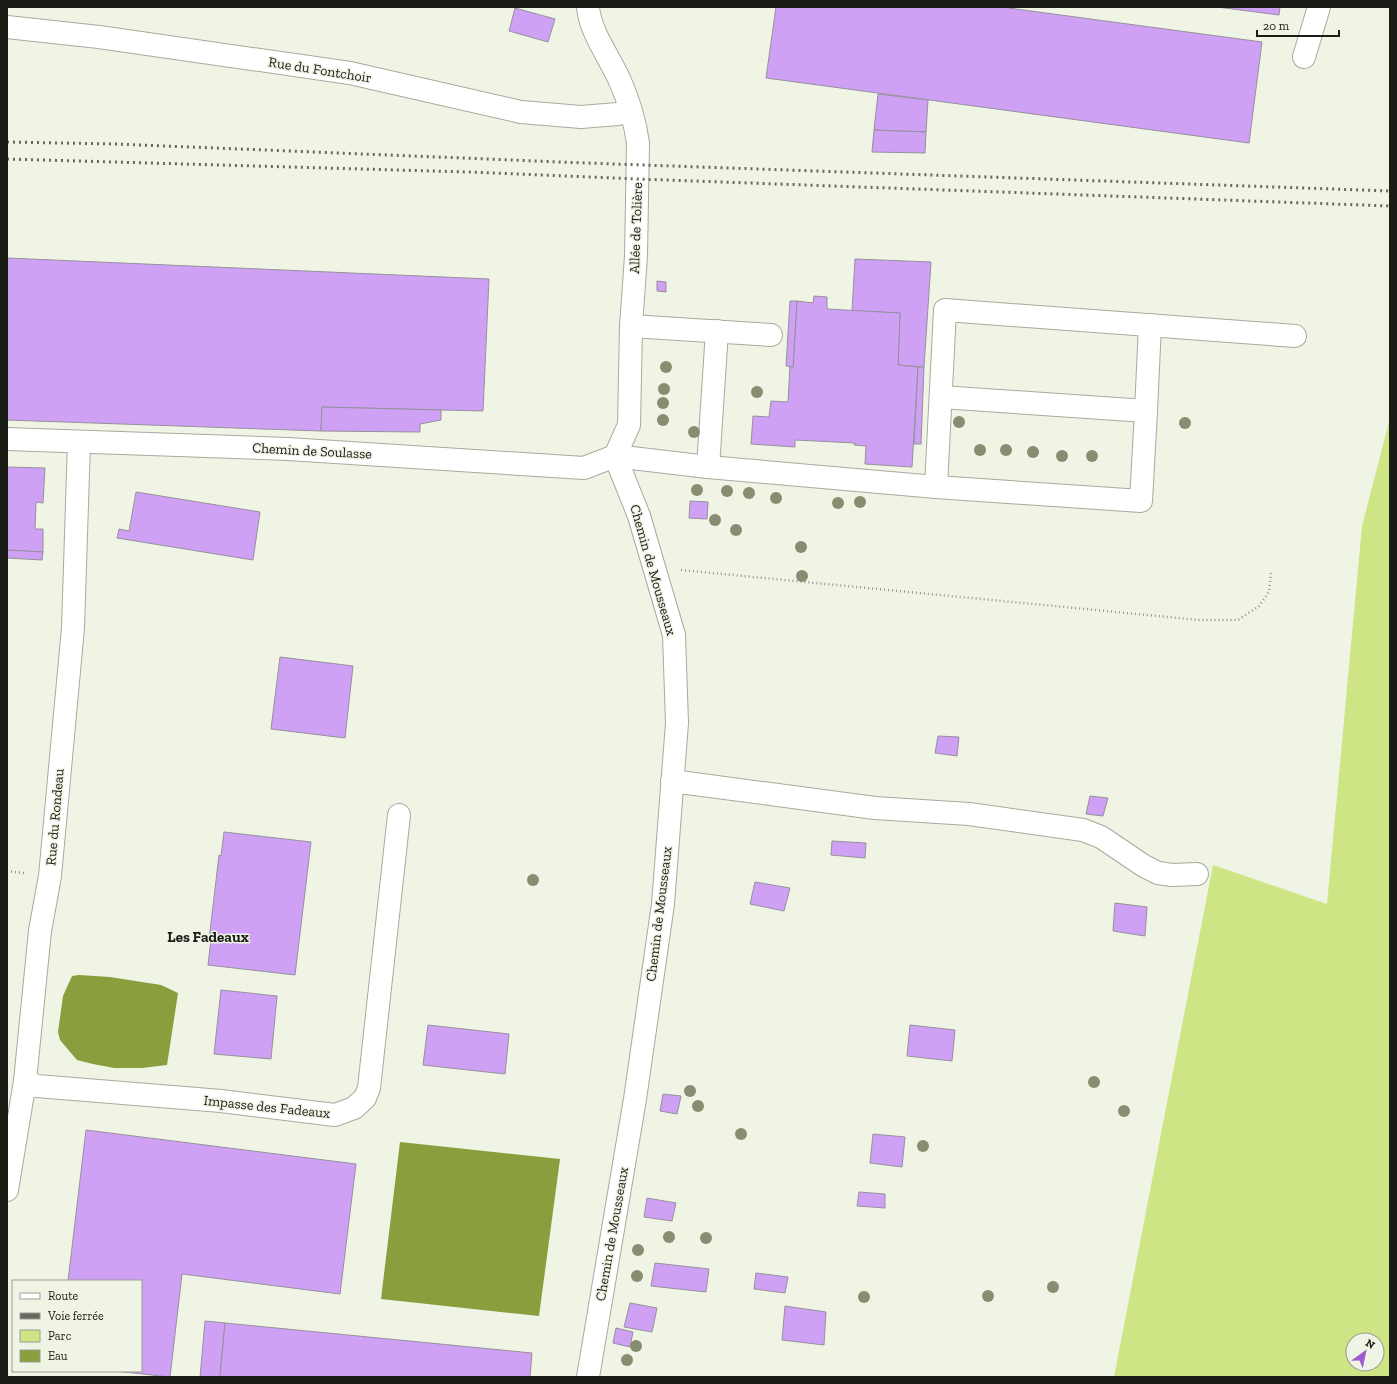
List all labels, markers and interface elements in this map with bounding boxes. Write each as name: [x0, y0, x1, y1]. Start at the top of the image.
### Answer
scale bar: [1257, 12, 1339, 38]
text: 20 m: [1263, 19, 1290, 33]
street label: Rue du Fontchoir: [267, 53, 373, 87]
street label: Allée de Tolière: [626, 181, 646, 274]
street label: Chemin de Soulasse: [252, 439, 373, 463]
street label: Chemin de Mousseaux: [626, 502, 680, 638]
street label: Rue du Rondeau: [42, 768, 68, 866]
street label: Chemin de Mousseaux: [642, 846, 676, 982]
district label: Les Fadeaux: [167, 928, 249, 946]
street label: Impasse des Fadeaux: [203, 1092, 331, 1122]
street label: Chemin de Mousseaux: [592, 1166, 632, 1302]
legend: [12, 1280, 142, 1372]
text: Route: [48, 1289, 79, 1303]
text: Voie ferrée: [47, 1309, 104, 1323]
text: Parc: [48, 1329, 72, 1343]
north arrow: [1345, 1332, 1385, 1372]
text: N: [1363, 1336, 1378, 1352]
text: Eau: [48, 1349, 68, 1363]

